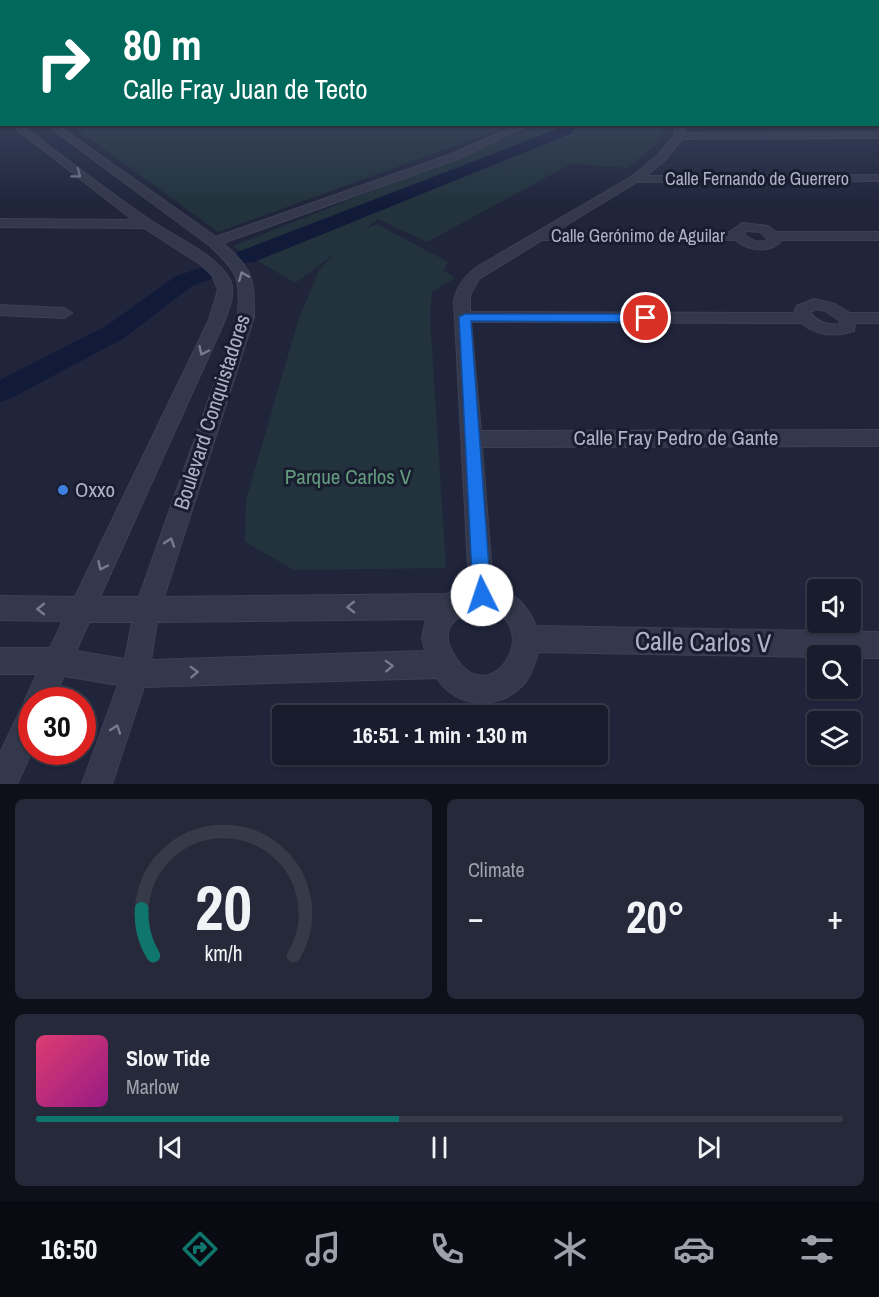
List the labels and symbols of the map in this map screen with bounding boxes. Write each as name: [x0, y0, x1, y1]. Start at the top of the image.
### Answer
one-way arrow: [70, 166, 81, 177]
street label: Calle Fernando de Guerrero: [665, 166, 849, 191]
street label: Calle Gerónimo de Aguilar: [551, 223, 725, 248]
one-way arrow: [238, 271, 250, 282]
pin: [620, 292, 671, 343]
street label: Boulevard Conquistadores: [166, 310, 257, 513]
one-way arrow: [198, 345, 210, 356]
street label: Calle Fray Pedro de Gante: [574, 423, 778, 452]
park label: Parque Carlos V: [285, 462, 412, 491]
place label: Oxxo: [75, 475, 115, 504]
marker: Oxxo: [56, 483, 70, 497]
one-way arrow: [163, 537, 175, 548]
one-way arrow: [97, 559, 109, 570]
position arrow: [450, 563, 514, 627]
one-way arrow: [347, 601, 356, 613]
one-way arrow: [36, 603, 45, 615]
street label: Calle Carlos V: [635, 623, 772, 660]
one-way arrow: [384, 660, 393, 672]
one-way arrow: [189, 666, 198, 679]
speed limit sign: 30: [18, 687, 96, 765]
one-way arrow: [109, 724, 122, 735]

